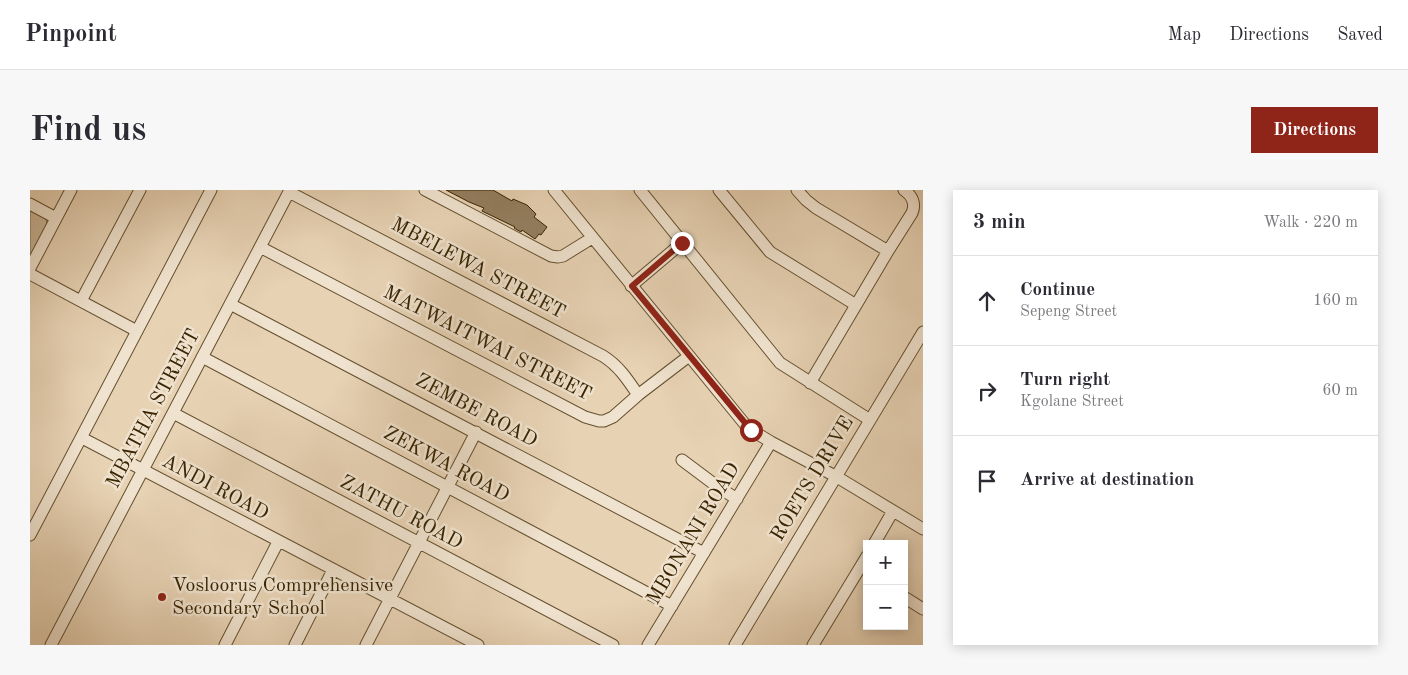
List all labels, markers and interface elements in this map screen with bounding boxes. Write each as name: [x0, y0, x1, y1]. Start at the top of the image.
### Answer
text: Pinpoint: [25, 23, 117, 47]
text: Map: [1168, 26, 1201, 44]
text: Directions: [1229, 26, 1309, 44]
text: Saved: [1337, 26, 1383, 44]
button: Directions: [1251, 107, 1378, 153]
text: Find us: [30, 113, 146, 148]
text: 3 min: [973, 212, 1026, 233]
street label: MBELEWA STREET: [388, 215, 568, 323]
text: Walk · 220 m: [1263, 215, 1358, 231]
route end: [671, 232, 694, 255]
text: Continue: [1020, 281, 1095, 300]
street label: MATWAITWAI STREET: [380, 283, 594, 405]
icon: ahead: [973, 287, 1001, 315]
text: 160 m: [1313, 293, 1358, 309]
text: Sepeng Street: [1020, 304, 1117, 320]
street label: MBATHA STREET: [104, 326, 204, 492]
street label: ZEMBE ROAD: [412, 371, 540, 451]
text: Turn right: [1020, 371, 1110, 390]
icon: right: [973, 377, 1001, 405]
text: 60 m: [1322, 383, 1358, 399]
text: Kgolane Street: [1020, 394, 1124, 410]
street label: ROETS DRIVE: [768, 413, 858, 545]
route start: [740, 419, 763, 442]
street label: ZEKWA ROAD: [380, 423, 512, 507]
street label: ANDI ROAD: [158, 452, 272, 524]
street label: MBONANI ROAD: [644, 460, 744, 608]
icon: arrive: [973, 467, 1001, 495]
text: Arrive at destination: [1020, 471, 1194, 490]
street label: ZATHU ROAD: [336, 472, 466, 554]
map controls: [863, 540, 908, 630]
button: +: [863, 540, 908, 585]
place label: Vosloorus Comprehensive Secondary School: [172, 576, 393, 619]
button: −: [863, 585, 908, 630]
marker: Vosloorus Comprehensive Secondary School: [156, 591, 168, 603]

